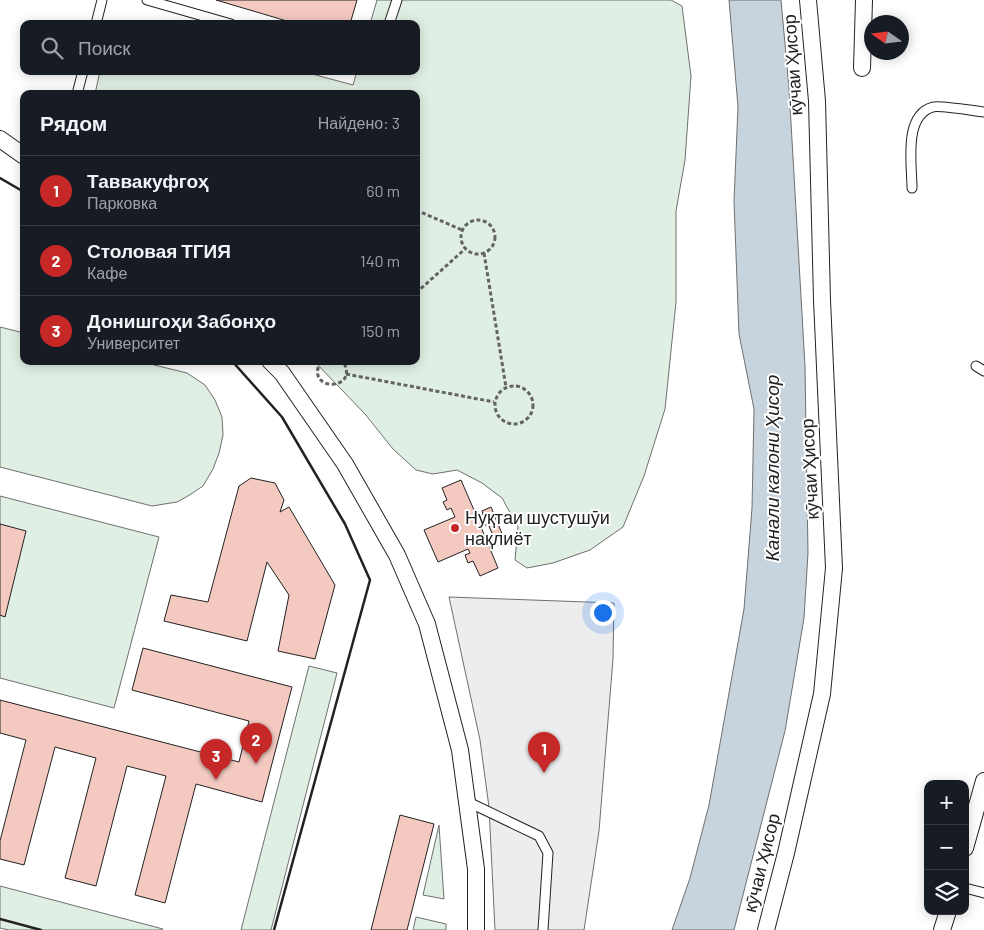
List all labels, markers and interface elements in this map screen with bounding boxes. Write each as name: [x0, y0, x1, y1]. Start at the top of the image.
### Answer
street label: кӯчаи Ҳисор: [777, 14, 807, 116]
north arrow: [864, 15, 909, 60]
search box: [20, 20, 420, 75]
icon: search: [38, 34, 66, 62]
text: Поиск: [78, 36, 131, 59]
text: Рядом: [40, 110, 107, 135]
text: Найдено: 3: [318, 113, 400, 132]
text: Таввакуфгоҳ: [87, 169, 209, 192]
text: 1: [53, 181, 59, 200]
text: 60 m: [366, 181, 400, 200]
text: Парковка: [87, 193, 157, 212]
text: Столовая ТГИЯ: [87, 239, 231, 262]
text: 2: [52, 251, 60, 270]
text: 140 m: [360, 251, 400, 270]
text: Кафе: [87, 263, 127, 282]
text: Донишгоҳи Забонҳо: [87, 309, 276, 332]
text: 3: [52, 321, 60, 340]
text: 150 m: [361, 321, 400, 340]
text: Университет: [87, 333, 180, 352]
water label: Канали калони Ҳисор: [760, 375, 783, 561]
street label: кӯчаи Ҳисор: [795, 418, 823, 520]
place label: Нуқтаи шустушӯи нақлиёт: [465, 506, 610, 549]
marker: Нуқтаи шустушӯи нақлиёт: [449, 522, 461, 534]
your location: [590, 600, 616, 626]
pin: 2: [240, 723, 272, 764]
pin: 1: [528, 732, 560, 773]
pin: 3: [200, 739, 232, 780]
map controls: [924, 780, 969, 915]
button: +: [924, 780, 969, 825]
street label: кӯчаи Ҳисор: [738, 811, 784, 915]
button: −: [924, 825, 969, 870]
button: layers: [924, 870, 969, 915]

